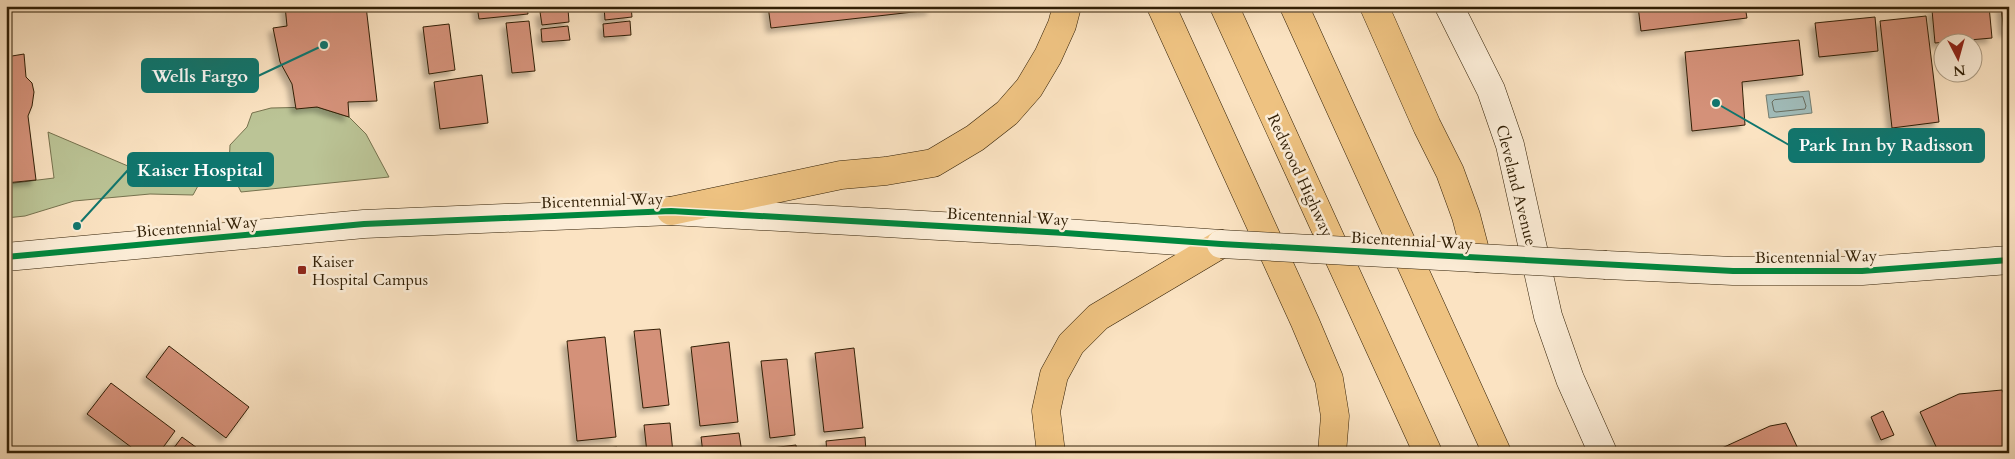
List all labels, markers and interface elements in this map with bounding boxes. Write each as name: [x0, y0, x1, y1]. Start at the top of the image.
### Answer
north arrow: [1932, 32, 1982, 82]
callout: Wells Fargo: [142, 59, 258, 92]
text: N: [1952, 60, 1966, 81]
text: Wells Fargo: [151, 64, 248, 89]
street label: Redwood Highway: [1262, 110, 1339, 241]
street label: Cleveland Avenue: [1490, 123, 1542, 248]
callout: Park Inn by Radisson: [1789, 129, 1984, 162]
text: Park Inn by Radisson: [1799, 133, 1974, 158]
callout: Kaiser Hospital: [128, 153, 273, 186]
text: Kaiser Hospital: [137, 158, 263, 183]
street label: Bicentennial Way: [541, 188, 664, 214]
street label: Bicentennial Way: [946, 203, 1070, 231]
street label: Bicentennial Way: [135, 211, 260, 243]
street label: Bicentennial Way: [1350, 227, 1474, 255]
street label: Bicentennial Way: [1755, 245, 1878, 269]
place label: Kaiser Hospital Campus: [312, 251, 428, 291]
marker: Kaiser Hospital Campus: [296, 264, 308, 276]

